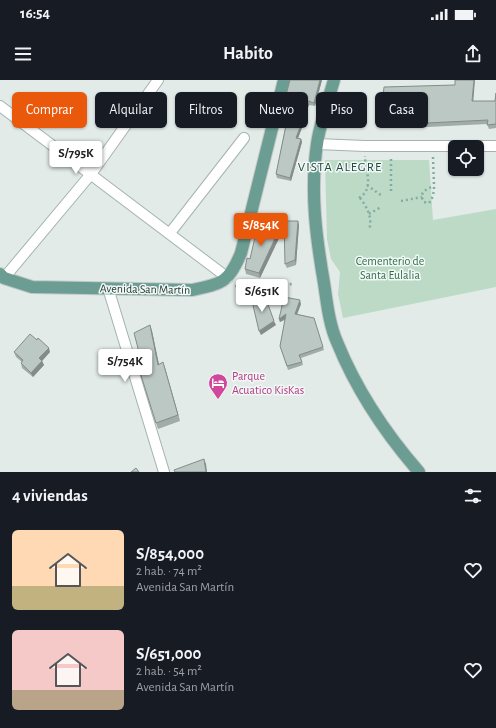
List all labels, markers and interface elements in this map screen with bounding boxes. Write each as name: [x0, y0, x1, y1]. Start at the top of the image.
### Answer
text: 16:54: [20, 6, 50, 21]
icon: menu: [12, 43, 34, 65]
icon: share: [462, 43, 484, 65]
text: Habito: [223, 45, 273, 63]
chip: Comprar: [12, 92, 87, 128]
chip: Alquilar: [95, 92, 167, 128]
chip: Filtros: [175, 92, 237, 128]
chip: Nuevo: [245, 92, 308, 128]
chip: Piso: [316, 92, 367, 128]
chip: Casa: [375, 92, 428, 128]
map controls: [448, 140, 484, 176]
button: locate: [448, 140, 484, 176]
pin: S/795K: [43, 141, 109, 175]
text: S/795K: [58, 147, 94, 160]
district label: VISTA ALEGRE: [298, 161, 382, 174]
pin: S/854K: [228, 213, 294, 247]
text: S/854K: [243, 219, 279, 232]
park label: Cementerio de Santa Eulalia: [356, 255, 424, 281]
pin: S/651K: [229, 279, 295, 313]
street label: Avenida San Martín: [100, 282, 190, 296]
text: S/651K: [245, 285, 279, 298]
pin: S/754K: [92, 349, 158, 383]
text: S/754K: [107, 355, 143, 368]
place label: Parque Acuatico KisKas: [232, 370, 304, 396]
hotel icon: Parque Acuatico KisKas: [207, 372, 229, 400]
icon: filters: [462, 485, 484, 507]
text: 4 viviendas: [12, 487, 88, 504]
text: S/854,000: [136, 545, 204, 562]
icon: home: [44, 546, 92, 594]
icon: heart: [462, 559, 484, 581]
text: 2 hab. · 74 m²: [136, 565, 202, 578]
text: Avenida San Martín: [136, 581, 234, 594]
text: S/651,000: [136, 645, 201, 662]
icon: home: [44, 646, 92, 694]
icon: heart: [462, 659, 484, 681]
text: 2 hab. · 54 m²: [136, 665, 202, 678]
text: Avenida San Martín: [136, 681, 234, 694]

